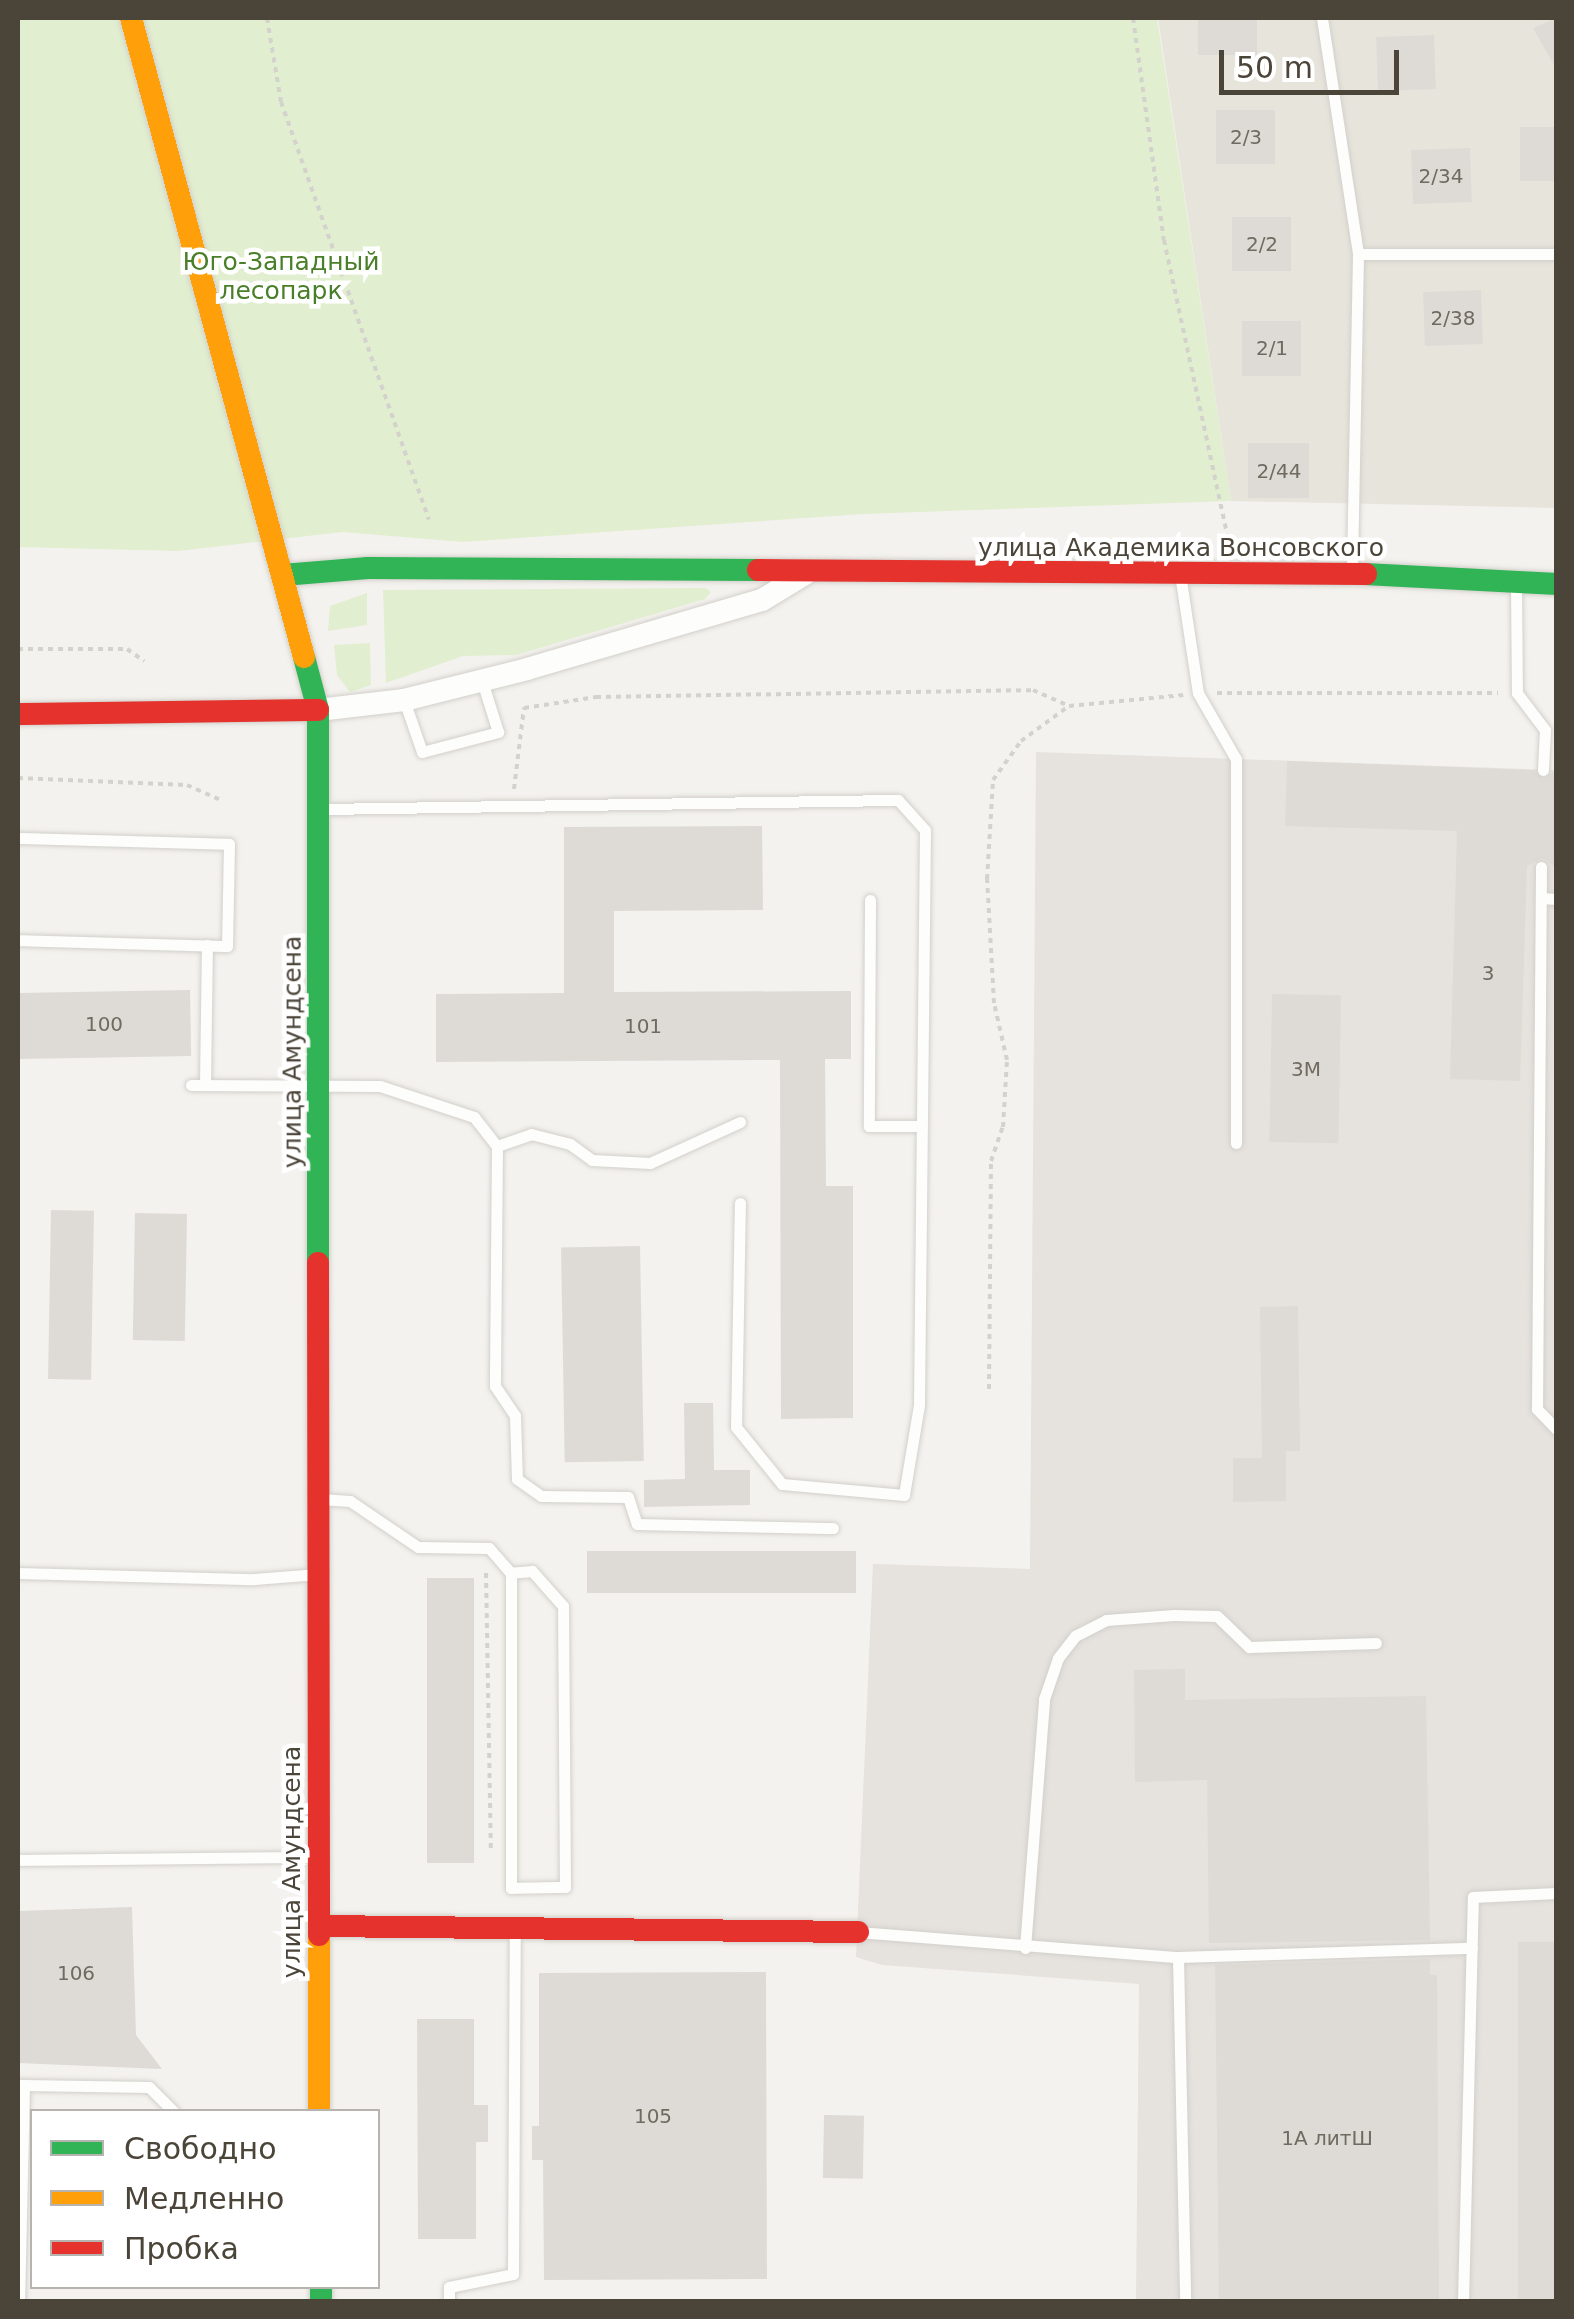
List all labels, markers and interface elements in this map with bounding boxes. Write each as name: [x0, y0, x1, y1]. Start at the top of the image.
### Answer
scale bar: [1224, 30, 1404, 92]
text: 50 m: [1236, 50, 1313, 85]
house number: 2/3: [1230, 125, 1262, 149]
house number: 2/34: [1419, 164, 1463, 188]
house number: 2/2: [1246, 232, 1278, 256]
park label: Юго-Западный лесопарк: [182, 248, 380, 307]
house number: 2/38: [1431, 306, 1475, 330]
house number: 2/1: [1256, 336, 1288, 360]
house number: 2/44: [1257, 459, 1301, 483]
street label: улица Академика Вонсовского: [978, 533, 1384, 563]
street label: улица Амундсена: [278, 936, 308, 1168]
house number: 3: [1482, 961, 1494, 985]
house number: 100: [85, 1012, 123, 1036]
house number: 101: [624, 1014, 662, 1038]
house number: 3М: [1291, 1057, 1321, 1081]
street label: улица Амундсена: [277, 1746, 307, 1978]
house number: 106: [57, 1961, 95, 1985]
house number: 105: [634, 2104, 672, 2128]
legend: [30, 2109, 380, 2289]
house number: 1А литШ: [1281, 2126, 1373, 2150]
text: Свободно: [124, 2131, 277, 2166]
text: Медленно: [124, 2181, 284, 2216]
text: Пробка: [124, 2231, 239, 2266]

